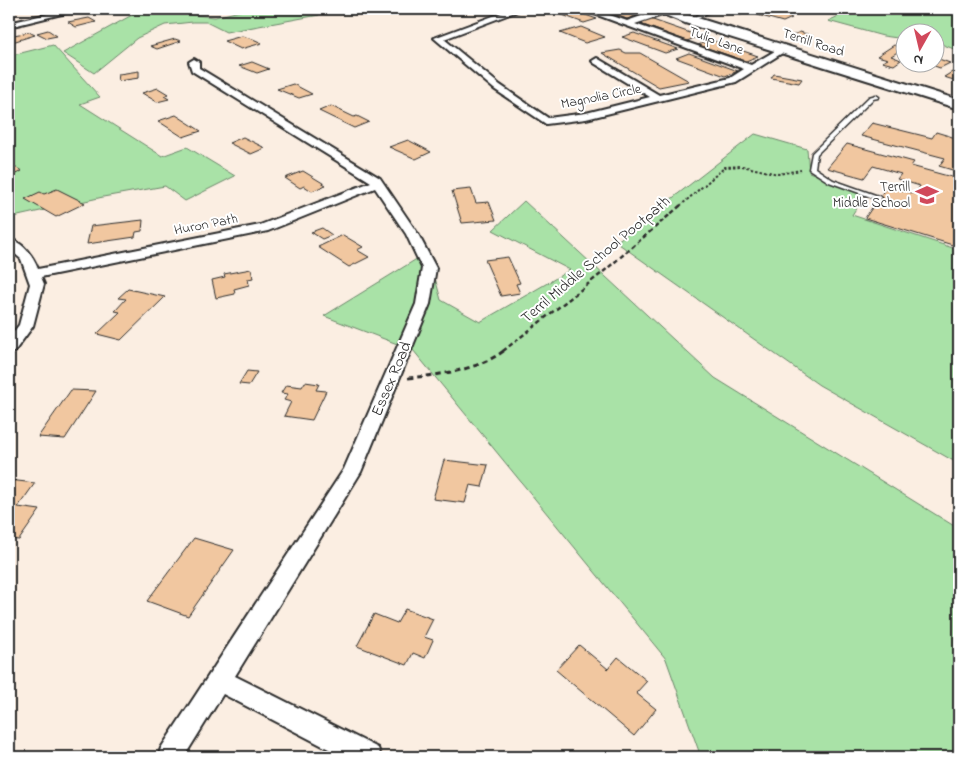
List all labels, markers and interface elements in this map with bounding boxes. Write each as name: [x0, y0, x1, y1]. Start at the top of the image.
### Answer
street label: Tulip Lane: [686, 21, 747, 61]
north arrow: [896, 22, 946, 72]
street label: Terrill Road: [779, 23, 847, 63]
text: N: [912, 48, 925, 70]
street label: Magnolia Circle: [559, 79, 644, 116]
place label: Terrill Middle School: [833, 177, 910, 214]
school or university icon: Terrill Middle School: [914, 182, 940, 208]
street label: Terril Middle School Pootpath: [516, 190, 676, 330]
street label: Huron Path: [172, 209, 240, 241]
street label: Essex Road: [365, 338, 419, 420]

